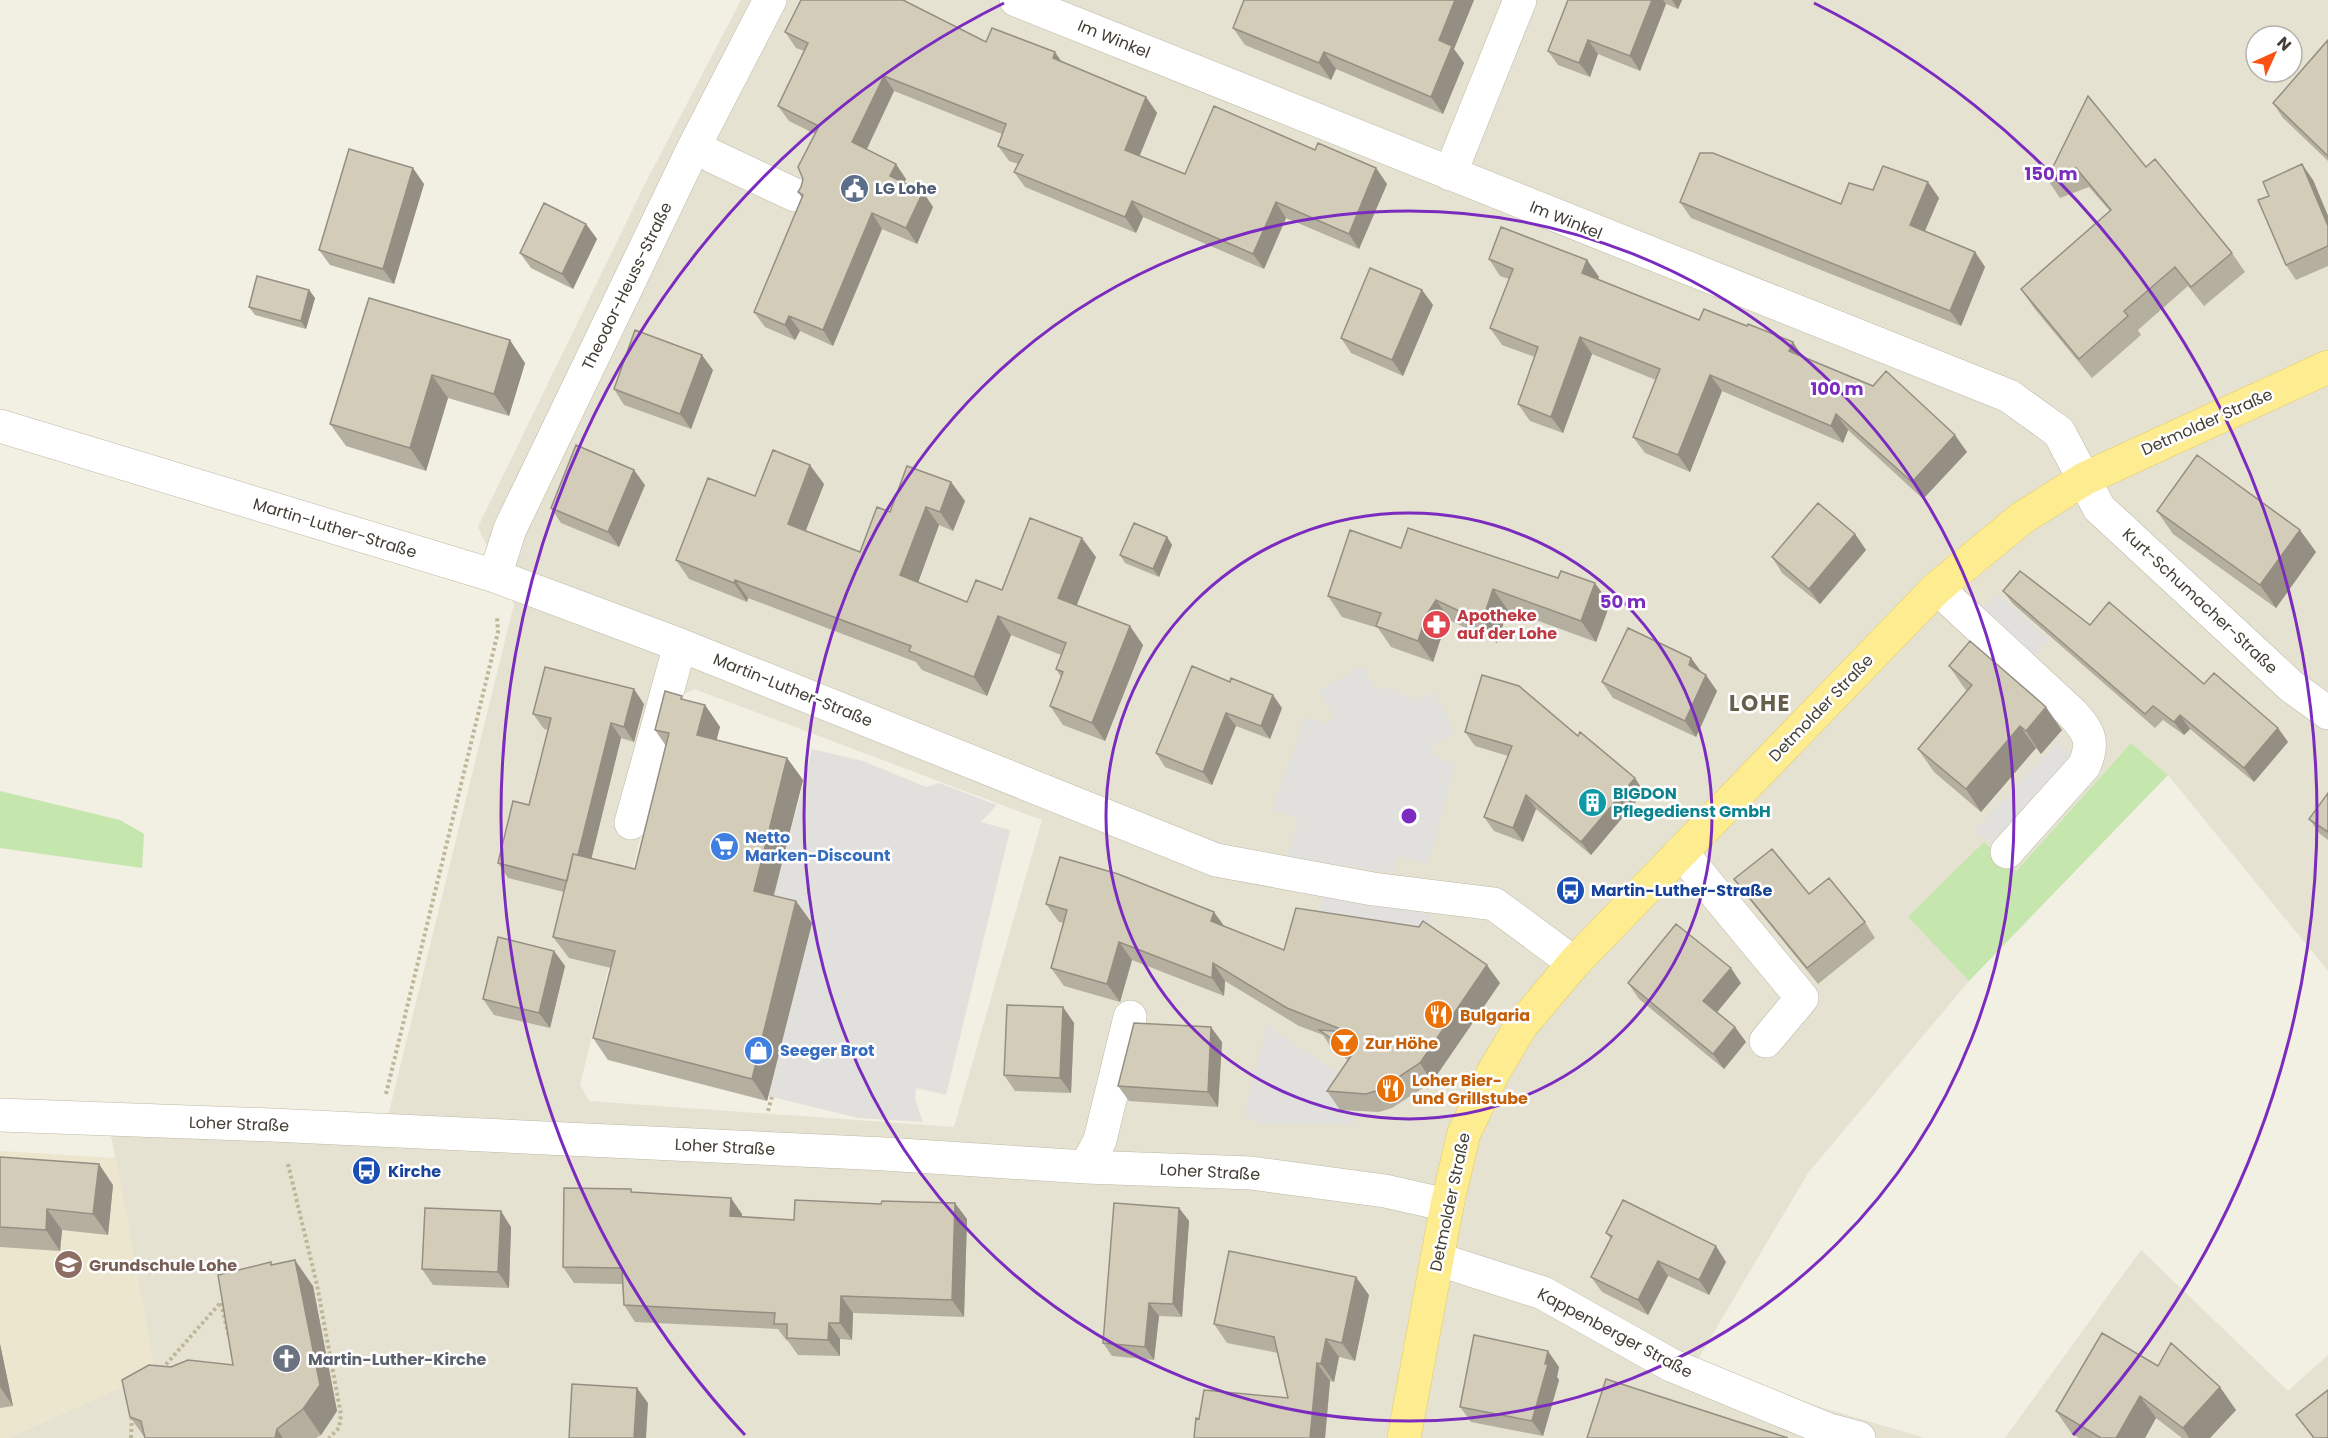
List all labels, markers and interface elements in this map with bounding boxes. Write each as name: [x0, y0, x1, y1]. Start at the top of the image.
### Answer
street label: Im Winkel: [1074, 14, 1154, 64]
north arrow: [2244, 24, 2304, 84]
text: N: [2272, 31, 2297, 56]
text: 150 m: [2024, 161, 2078, 186]
public building icon: LG Lohe: [838, 172, 870, 204]
place label: LG Lohe: [875, 177, 937, 200]
street label: Im Winkel: [1526, 195, 1606, 245]
street label: Theodor-Heuss-Straße: [576, 198, 678, 374]
text: 100 m: [1810, 376, 1864, 401]
street label: Detmolder Straße: [2138, 383, 2276, 461]
street label: Martin-Luther-Straße: [250, 492, 420, 564]
street label: Kurt-Schumacher-Straße: [2117, 523, 2283, 679]
text: 50 m: [1600, 589, 1646, 614]
place label: Apotheke auf der Lohe: [1457, 604, 1557, 645]
pharmacy icon: Apotheke auf der Lohe: [1420, 608, 1452, 640]
street label: Martin-Luther-Straße: [710, 647, 876, 733]
street label: Detmolder Straße: [1764, 649, 1878, 767]
district label: LOHE: [1729, 688, 1791, 719]
place label: BIGDON Pflegedienst GmbH: [1613, 782, 1771, 823]
building icon: BIGDON Pflegedienst GmbH: [1576, 786, 1608, 818]
centre of rings: [1399, 806, 1419, 826]
place label: Netto Marken-Discount: [745, 826, 890, 867]
supermarket icon: Netto Marken-Discount: [708, 830, 740, 862]
bus stop icon: Martin-Luther-Straße: [1554, 874, 1586, 906]
place label: Martin-Luther-Straße: [1591, 879, 1773, 902]
restaurant icon: Bulgaria: [1423, 999, 1455, 1031]
place label: Bulgaria: [1460, 1004, 1530, 1027]
bar icon: Zur Höhe: [1328, 1027, 1360, 1059]
place label: Zur Höhe: [1365, 1032, 1438, 1055]
shop icon: Seeger Brot: [743, 1034, 775, 1066]
place label: Seeger Brot: [780, 1039, 875, 1062]
place label: Loher Bier- und Grillstube: [1412, 1069, 1528, 1110]
restaurant icon: Loher Bier- und Grillstube: [1375, 1073, 1407, 1105]
street label: Loher Straße: [188, 1111, 290, 1137]
street label: Detmolder Straße: [1424, 1130, 1476, 1274]
street label: Loher Straße: [674, 1133, 776, 1161]
bus stop icon: Kirche: [351, 1155, 383, 1187]
street label: Loher Straße: [1159, 1158, 1261, 1186]
place label: Kirche: [388, 1160, 441, 1183]
school or university icon: Grundschule Lohe: [52, 1249, 84, 1281]
place label: Grundschule Lohe: [89, 1254, 237, 1277]
street label: Kappenberger Straße: [1533, 1282, 1697, 1384]
church icon: Martin-Luther-Kirche: [271, 1343, 303, 1375]
place label: Martin-Luther-Kirche: [308, 1348, 487, 1371]

